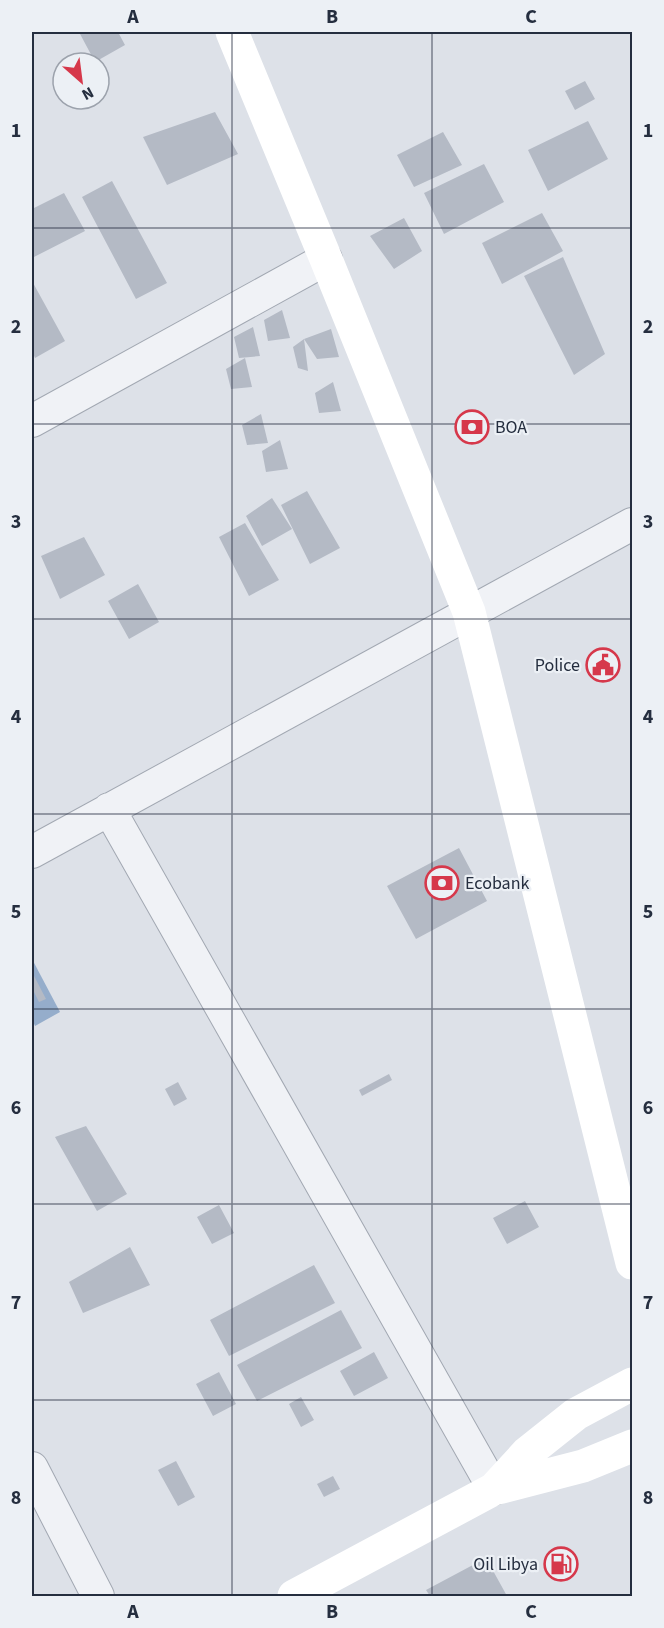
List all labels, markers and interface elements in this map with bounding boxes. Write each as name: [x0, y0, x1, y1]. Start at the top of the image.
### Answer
text: A: [126, 3, 139, 31]
text: B: [326, 3, 338, 31]
text: C: [525, 3, 537, 31]
north arrow: [51, 51, 111, 111]
text: N: [78, 81, 97, 106]
text: 1: [11, 117, 21, 145]
text: 1: [643, 117, 653, 145]
text: 2: [11, 313, 21, 341]
text: 2: [643, 313, 653, 341]
bank icon: BOA: [454, 409, 490, 445]
place label: BOA: [495, 415, 527, 440]
text: 3: [11, 508, 21, 536]
text: 3: [643, 508, 653, 536]
public building icon: Police: [585, 647, 621, 683]
place label: Police: [535, 653, 580, 678]
text: 4: [11, 703, 22, 731]
text: 4: [643, 703, 654, 731]
bank icon: Ecobank: [424, 865, 460, 901]
place label: Ecobank: [465, 871, 530, 896]
text: 5: [11, 898, 21, 926]
text: 5: [643, 898, 653, 926]
text: 6: [11, 1094, 21, 1122]
text: 6: [643, 1094, 653, 1122]
text: 7: [11, 1289, 21, 1317]
text: 7: [643, 1289, 653, 1317]
text: 8: [11, 1484, 21, 1512]
text: 8: [643, 1484, 653, 1512]
fuel station icon: Oil Libya: [543, 1546, 579, 1582]
place label: Oil Libya: [473, 1552, 538, 1577]
text: A: [126, 1598, 139, 1626]
text: B: [326, 1598, 338, 1626]
text: C: [525, 1598, 537, 1626]

